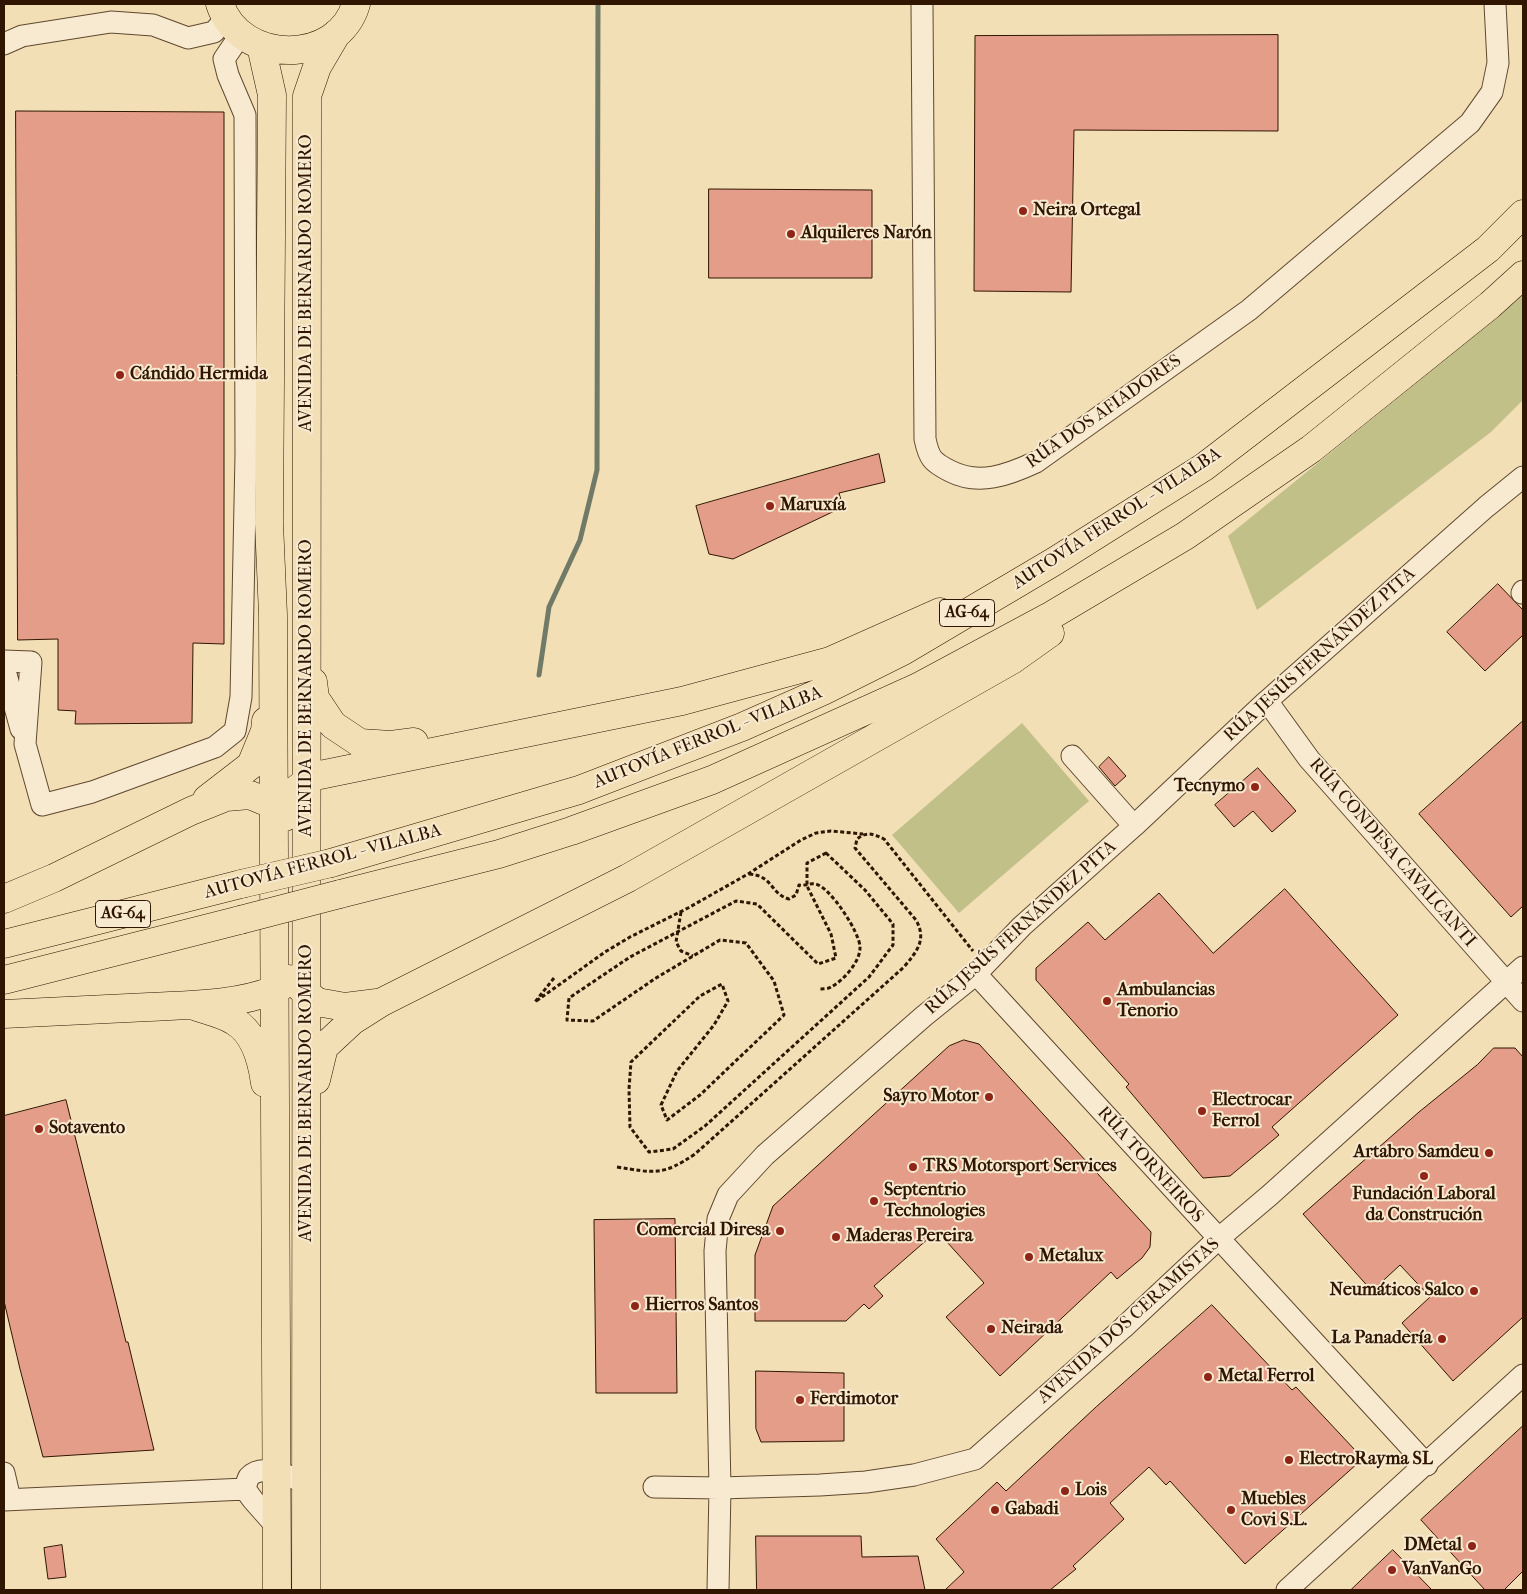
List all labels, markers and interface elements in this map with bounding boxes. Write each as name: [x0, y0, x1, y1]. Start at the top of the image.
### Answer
street label: AVENIDA DE BERNARDO ROMERO: [296, 134, 318, 432]
place label: Neira Ortegal: [1033, 200, 1141, 222]
marker: Neira Ortegal: [1017, 205, 1029, 217]
place label: Alquileres Narón: [801, 223, 932, 245]
marker: Alquileres Narón: [785, 228, 797, 240]
street label: RÚA DOS AFIADORES: [1022, 350, 1186, 474]
place label: Cándido Hermida: [130, 364, 267, 386]
marker: Cándido Hermida: [114, 369, 126, 381]
street label: AUTOVÍA FERROL - VILALBA: [1009, 443, 1225, 595]
place label: Maruxía: [780, 495, 846, 517]
marker: Maruxía: [764, 500, 776, 512]
street label: AVENIDA DE BERNARDO ROMERO: [296, 539, 318, 837]
street label: RÚA JESÚS FERNÁNDEZ PITA: [1220, 563, 1420, 747]
road number: AG-64: [940, 600, 994, 626]
street label: AUTOVÍA FERROL - VILALBA: [591, 682, 825, 794]
street label: RÚA CONDESA CAVALCANTI: [1304, 754, 1480, 952]
place label: Tecnymo: [1174, 776, 1245, 798]
marker: Tecnymo: [1249, 781, 1261, 793]
street label: AUTOVÍA FERROL - VILALBA: [202, 820, 444, 904]
street label: RÚA JESÚS FERNÁNDEZ PITA: [921, 836, 1121, 1020]
road number: AG-64: [96, 901, 150, 928]
street label: AVENIDA DE BERNARDO ROMERO: [296, 944, 318, 1242]
place label: Ambulancias Tenorio: [1117, 980, 1215, 1022]
marker: Ambulancias Tenorio: [1101, 995, 1113, 1007]
place label: Sayro Motor: [883, 1086, 979, 1108]
place label: Electrocar Ferrol: [1212, 1090, 1292, 1132]
marker: Sayro Motor: [983, 1091, 995, 1103]
street label: RÚA TORNEIROS: [1092, 1102, 1208, 1228]
marker: Electrocar Ferrol: [1196, 1105, 1208, 1117]
place label: Sotavento: [49, 1118, 125, 1140]
marker: Sotavento: [33, 1123, 45, 1135]
place label: Artabro Samdeu: [1354, 1142, 1479, 1164]
marker: Artabro Samdeu: [1483, 1147, 1495, 1159]
place label: TRS Motorsport Services: [923, 1156, 1117, 1178]
marker: TRS Motorsport Services: [907, 1161, 919, 1173]
marker: Fundación Laboral da Construción: [1418, 1170, 1430, 1182]
place label: Septentrio Technologies: [884, 1180, 985, 1222]
place label: Fundación Laboral da Construción: [1352, 1184, 1496, 1226]
marker: Septentrio Technologies: [868, 1195, 880, 1207]
place label: Comercial Diresa: [637, 1220, 770, 1242]
marker: Comercial Diresa: [774, 1225, 786, 1237]
place label: Maderas Pereira: [846, 1226, 973, 1248]
marker: Maderas Pereira: [830, 1231, 842, 1243]
street label: AVENIDA DOS CERAMISTAS: [1034, 1234, 1224, 1408]
place label: Metalux: [1039, 1246, 1103, 1268]
marker: Metalux: [1023, 1251, 1035, 1263]
place label: Neumáticos Salco: [1330, 1280, 1464, 1302]
marker: Neumáticos Salco: [1468, 1285, 1480, 1297]
place label: Hierros Santos: [645, 1295, 758, 1317]
marker: Hierros Santos: [629, 1300, 641, 1312]
place label: Neirada: [1001, 1318, 1063, 1340]
marker: Neirada: [985, 1323, 997, 1335]
place label: La Panadería: [1331, 1328, 1432, 1350]
marker: La Panadería: [1436, 1333, 1448, 1345]
place label: Metal Ferrol: [1218, 1366, 1314, 1388]
marker: Metal Ferrol: [1202, 1371, 1214, 1383]
place label: Ferdimotor: [810, 1389, 898, 1411]
marker: Ferdimotor: [794, 1394, 806, 1406]
place label: ElectroRayma SL: [1299, 1449, 1433, 1471]
marker: ElectroRayma SL: [1283, 1454, 1295, 1466]
place label: Lois: [1075, 1480, 1107, 1502]
marker: Lois: [1059, 1485, 1071, 1497]
place label: Muebles Covi S.L.: [1241, 1489, 1307, 1532]
place label: Gabadi: [1005, 1499, 1059, 1521]
marker: Gabadi: [989, 1504, 1001, 1516]
marker: Muebles Covi S.L.: [1225, 1504, 1237, 1516]
place label: DMetal: [1404, 1535, 1462, 1557]
marker: DMetal: [1466, 1540, 1478, 1552]
place label: VanVanGo: [1402, 1559, 1481, 1581]
marker: VanVanGo: [1386, 1564, 1398, 1576]

